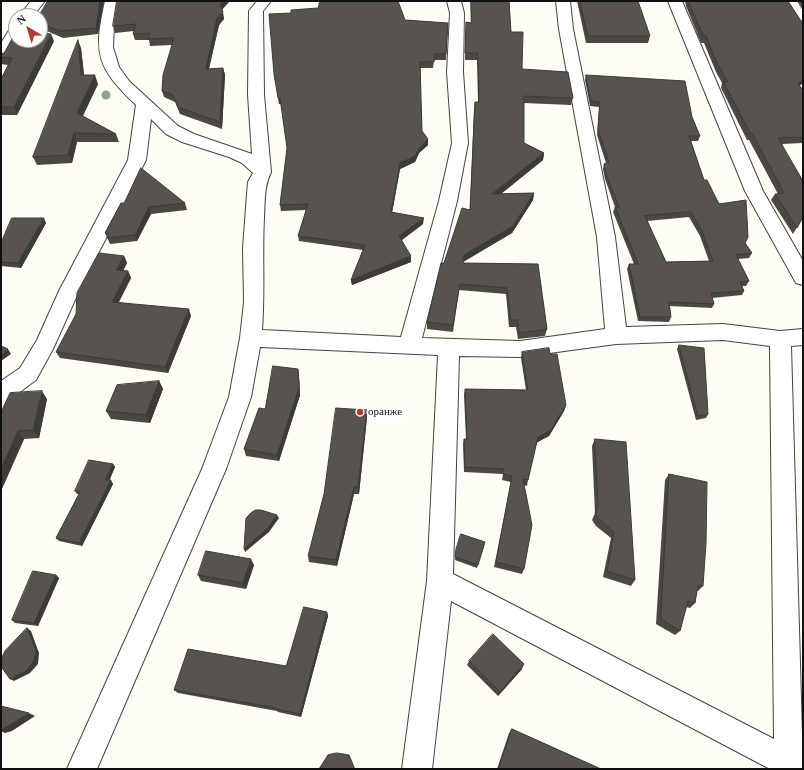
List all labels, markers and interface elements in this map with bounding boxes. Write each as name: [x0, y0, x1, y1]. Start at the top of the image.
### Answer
north arrow: [8, 8, 48, 48]
text: N: [14, 12, 28, 27]
place label: оранже: [368, 405, 402, 419]
marker: оранже: [355, 407, 365, 417]

